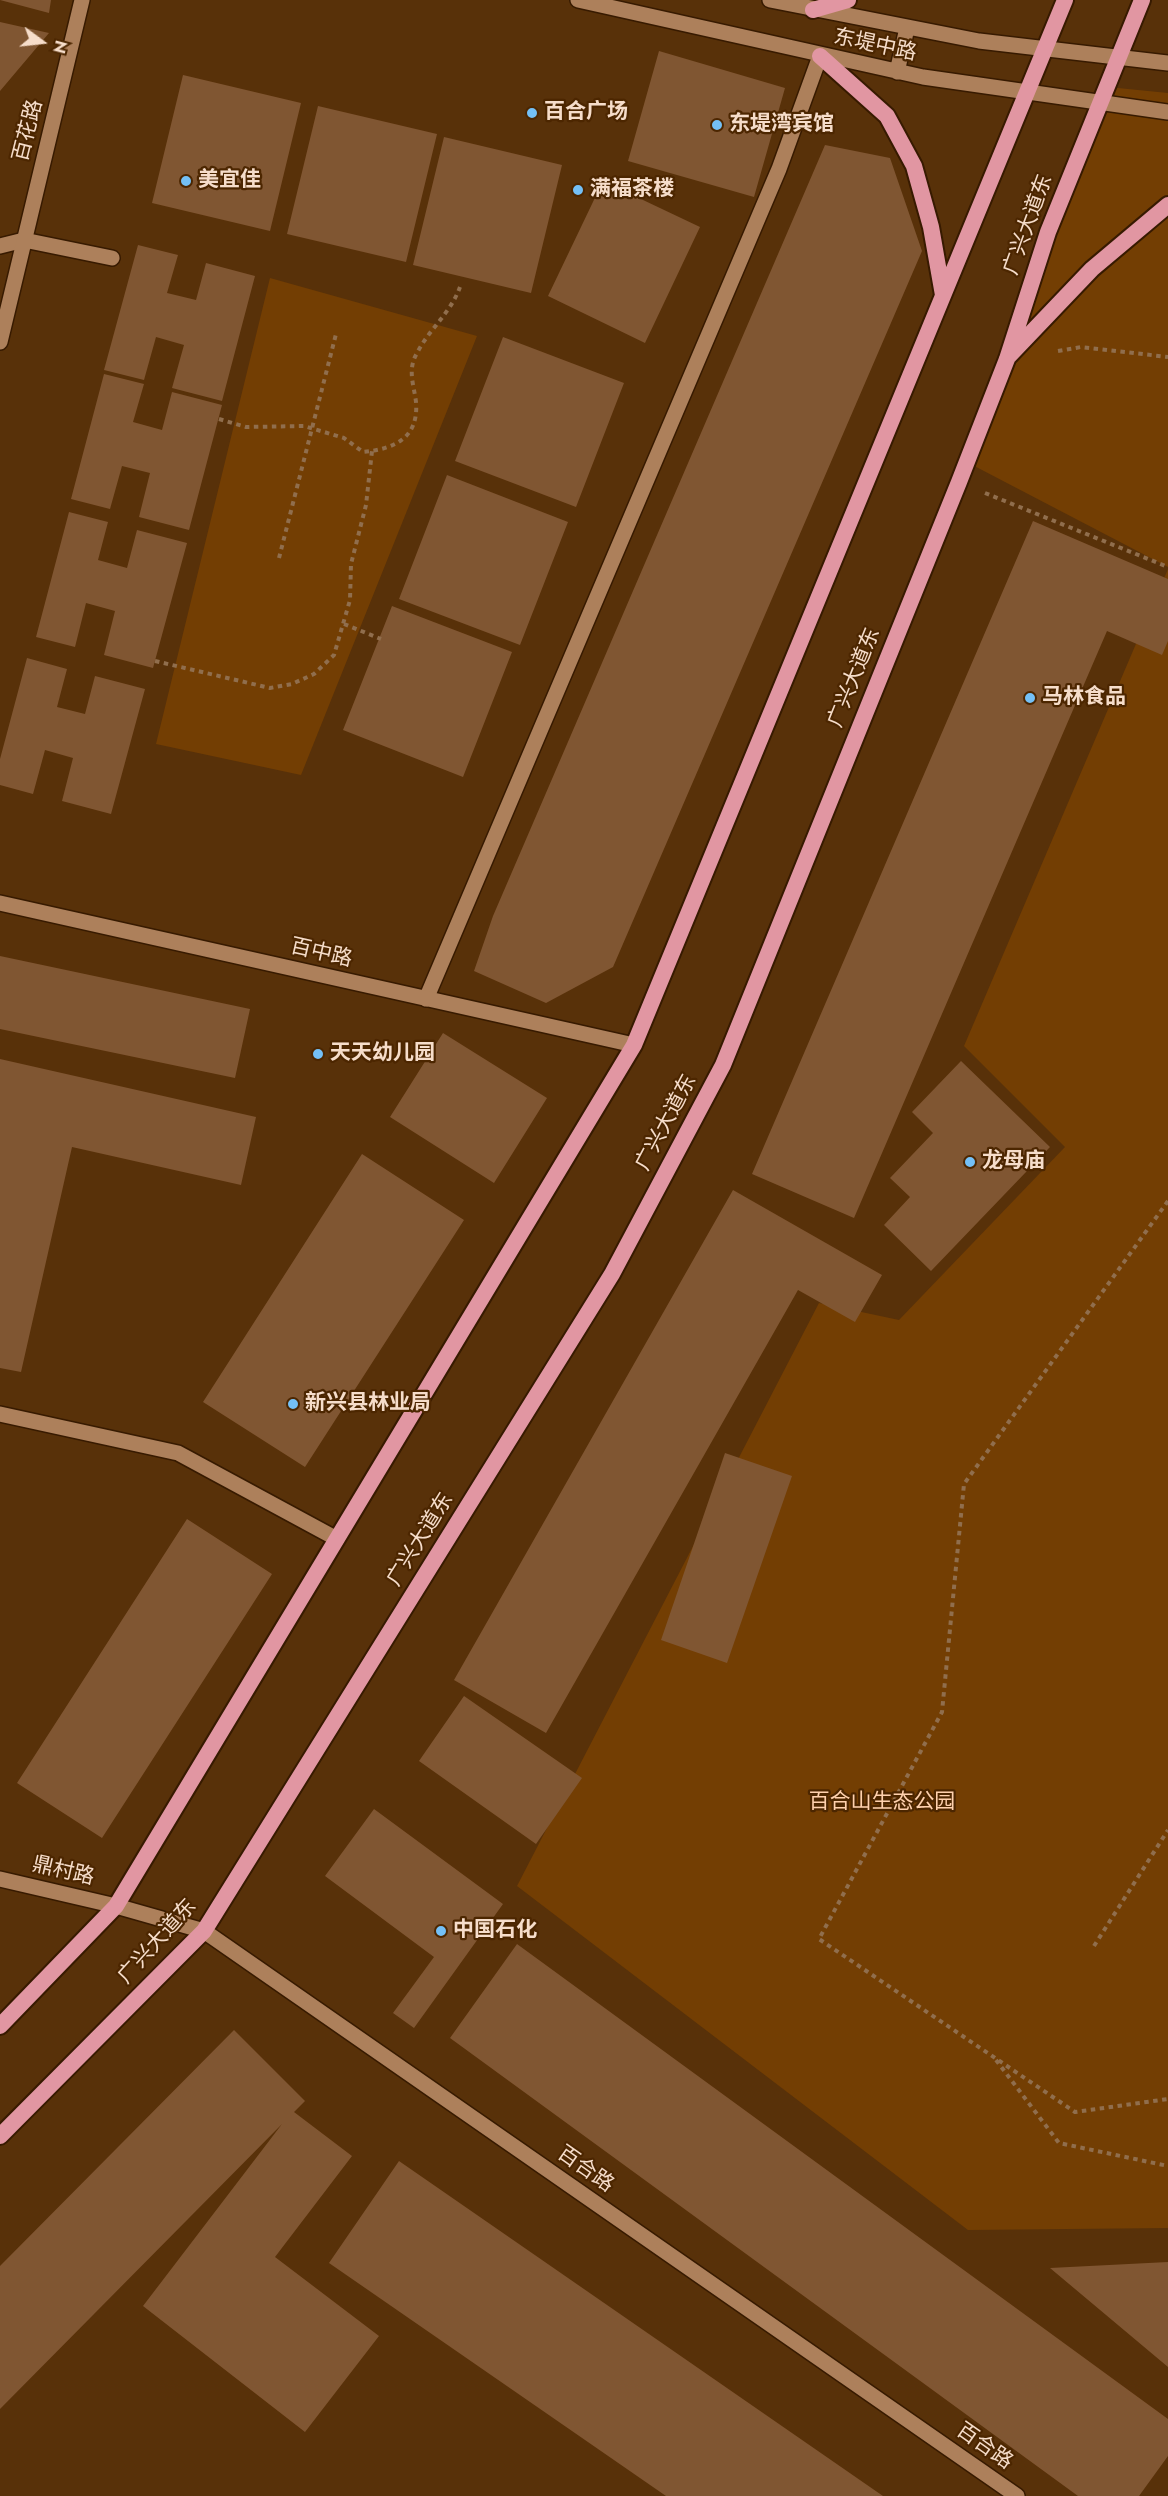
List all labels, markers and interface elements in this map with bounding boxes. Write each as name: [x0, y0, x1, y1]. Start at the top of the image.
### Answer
north arrow: [12, 12, 72, 72]
street label: 东堤中路: [831, 25, 919, 67]
text: N: [47, 38, 73, 56]
street label: 百花路: [9, 97, 49, 165]
place label: 百合广场: [544, 100, 628, 126]
marker: 百合广场: [525, 106, 539, 120]
place label: 东堤湾宾馆: [729, 112, 834, 138]
marker: 东堤湾宾馆: [710, 118, 724, 132]
place label: 美宜佳: [198, 168, 261, 194]
street label: 广兴大道东: [999, 171, 1059, 279]
marker: 美宜佳: [179, 174, 193, 188]
place label: 满福茶楼: [590, 177, 674, 203]
marker: 满福茶楼: [571, 183, 585, 197]
street label: 广兴大道东: [824, 625, 886, 731]
place label: 马林食品: [1042, 685, 1126, 711]
marker: 马林食品: [1023, 691, 1037, 705]
street label: 百中路: [287, 935, 355, 973]
place label: 天天幼儿园: [330, 1041, 435, 1067]
marker: 天天幼儿园: [311, 1047, 325, 1061]
street label: 广兴大道东: [631, 1071, 703, 1175]
place label: 龙母庙: [982, 1149, 1045, 1175]
marker: 龙母庙: [963, 1155, 977, 1169]
place label: 新兴县林业局: [305, 1391, 431, 1417]
marker: 新兴县林业局: [286, 1397, 300, 1411]
street label: 广兴大道东: [382, 1489, 460, 1591]
park label: 百合山生态公园: [809, 1790, 955, 1816]
street label: 鼎村路: [29, 1853, 97, 1891]
street label: 广兴大道东: [114, 1895, 202, 1989]
place label: 中国石化: [453, 1918, 537, 1944]
marker: 中国石化: [434, 1924, 448, 1938]
street label: 百合路: [552, 2142, 618, 2198]
street label: 百合路: [951, 2419, 1017, 2475]

